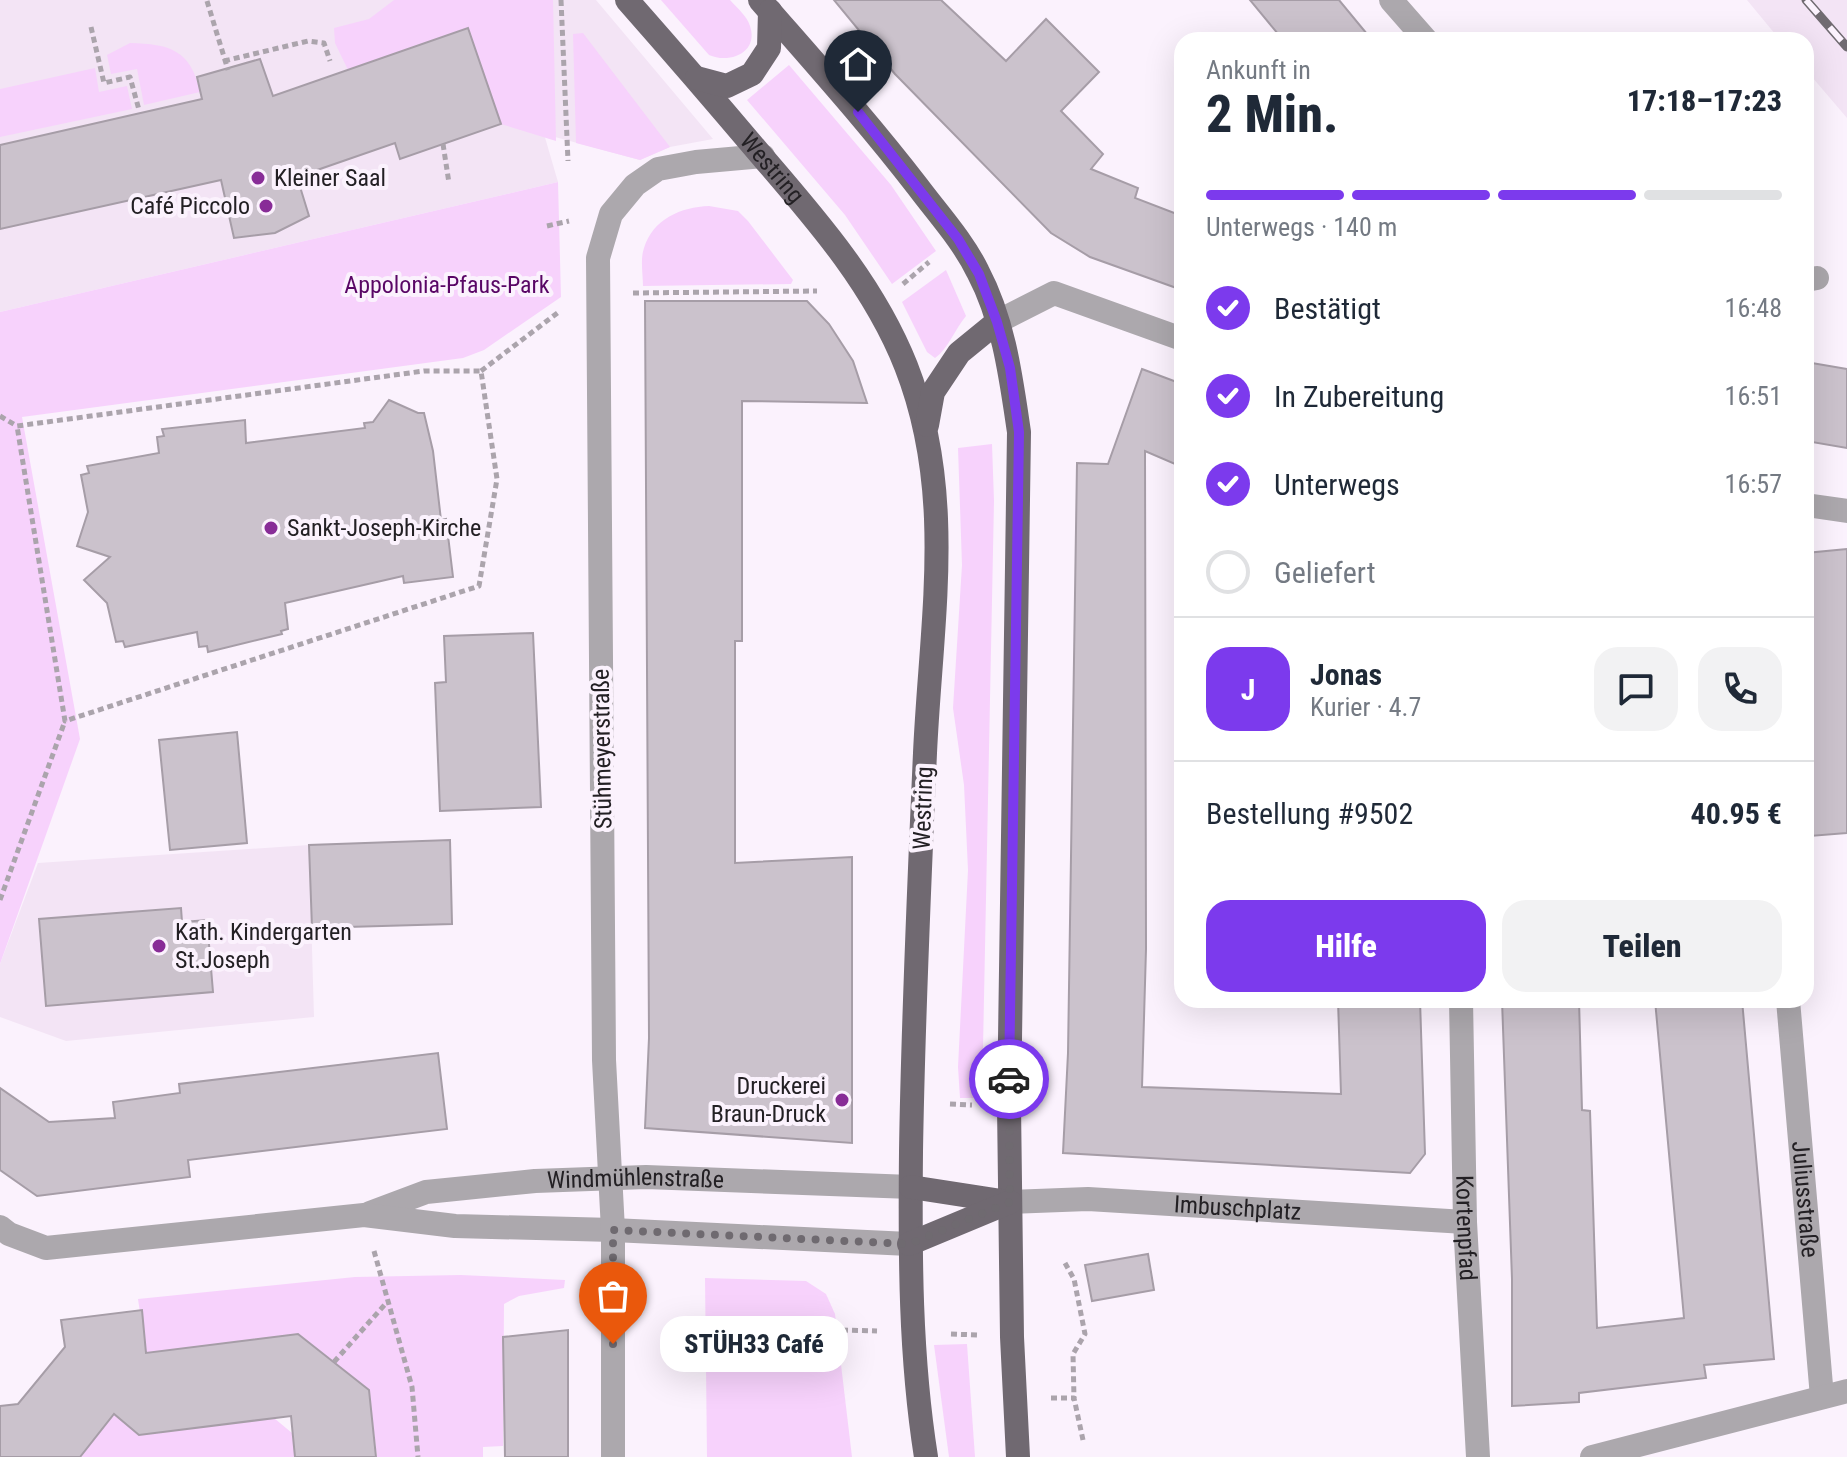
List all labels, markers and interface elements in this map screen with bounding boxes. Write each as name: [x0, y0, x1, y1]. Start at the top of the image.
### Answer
pin: [824, 30, 892, 112]
icon: home: [836, 42, 880, 86]
text: Ankunft in: [1206, 55, 1311, 85]
text: 17:18–17:23: [1627, 83, 1782, 118]
text: 2 Min.: [1206, 84, 1338, 145]
street label: Westring: [734, 127, 810, 209]
place label: Kleiner Saal: [274, 164, 386, 192]
marker: Kleiner Saal: [249, 169, 267, 187]
place label: Café Piccolo: [130, 192, 250, 220]
marker: Café Piccolo: [257, 197, 275, 215]
text: Unterwegs · 140 m: [1206, 212, 1397, 242]
park label: Appolonia-Pfaus-Park: [344, 271, 550, 299]
icon: check: [1206, 286, 1250, 330]
text: Bestätigt: [1274, 291, 1381, 326]
text: 16:48: [1725, 293, 1782, 323]
icon: check: [1206, 374, 1250, 418]
text: In Zubereitung: [1274, 379, 1444, 414]
text: 16:51: [1725, 381, 1782, 411]
icon: check: [1206, 462, 1250, 506]
text: Unterwegs: [1274, 467, 1400, 502]
text: 16:57: [1725, 469, 1782, 499]
place label: Sankt-Joseph-Kirche: [287, 514, 481, 542]
marker: Sankt-Joseph-Kirche: [262, 519, 280, 537]
text: Geliefert: [1274, 555, 1376, 590]
button: chat: [1594, 647, 1678, 731]
button: phone: [1698, 647, 1782, 731]
text: Jonas: [1310, 657, 1382, 692]
street label: Stühmeyerstraße: [587, 669, 617, 829]
text: J: [1241, 672, 1255, 707]
text: Kurier · 4.7: [1310, 692, 1421, 722]
street label: Westring: [908, 766, 938, 850]
text: Bestellung #9502: [1206, 796, 1413, 831]
text: 40.95 €: [1691, 796, 1782, 831]
button: Hilfe: [1206, 900, 1486, 992]
button: Teilen: [1502, 900, 1782, 992]
place label: Kath. Kindergarten St.Joseph: [175, 918, 352, 974]
marker: Kath. Kindergarten St.Joseph: [150, 937, 168, 955]
courier: [969, 1039, 1049, 1119]
icon: car: [987, 1057, 1031, 1101]
place label: Druckerei Braun-Druck: [711, 1072, 826, 1128]
marker: Druckerei Braun-Druck: [833, 1091, 851, 1109]
street label: Juliusstraße: [1786, 1140, 1824, 1259]
street label: Windmühlenstraße: [547, 1163, 725, 1195]
street label: Kortenpfad: [1450, 1175, 1482, 1281]
street label: Imbuschplatz: [1173, 1190, 1302, 1226]
pin: [579, 1262, 647, 1344]
icon: bag: [591, 1274, 635, 1318]
callout: STÜH33 Café: [661, 1316, 849, 1372]
text: STÜH33 Café: [684, 1329, 824, 1359]

